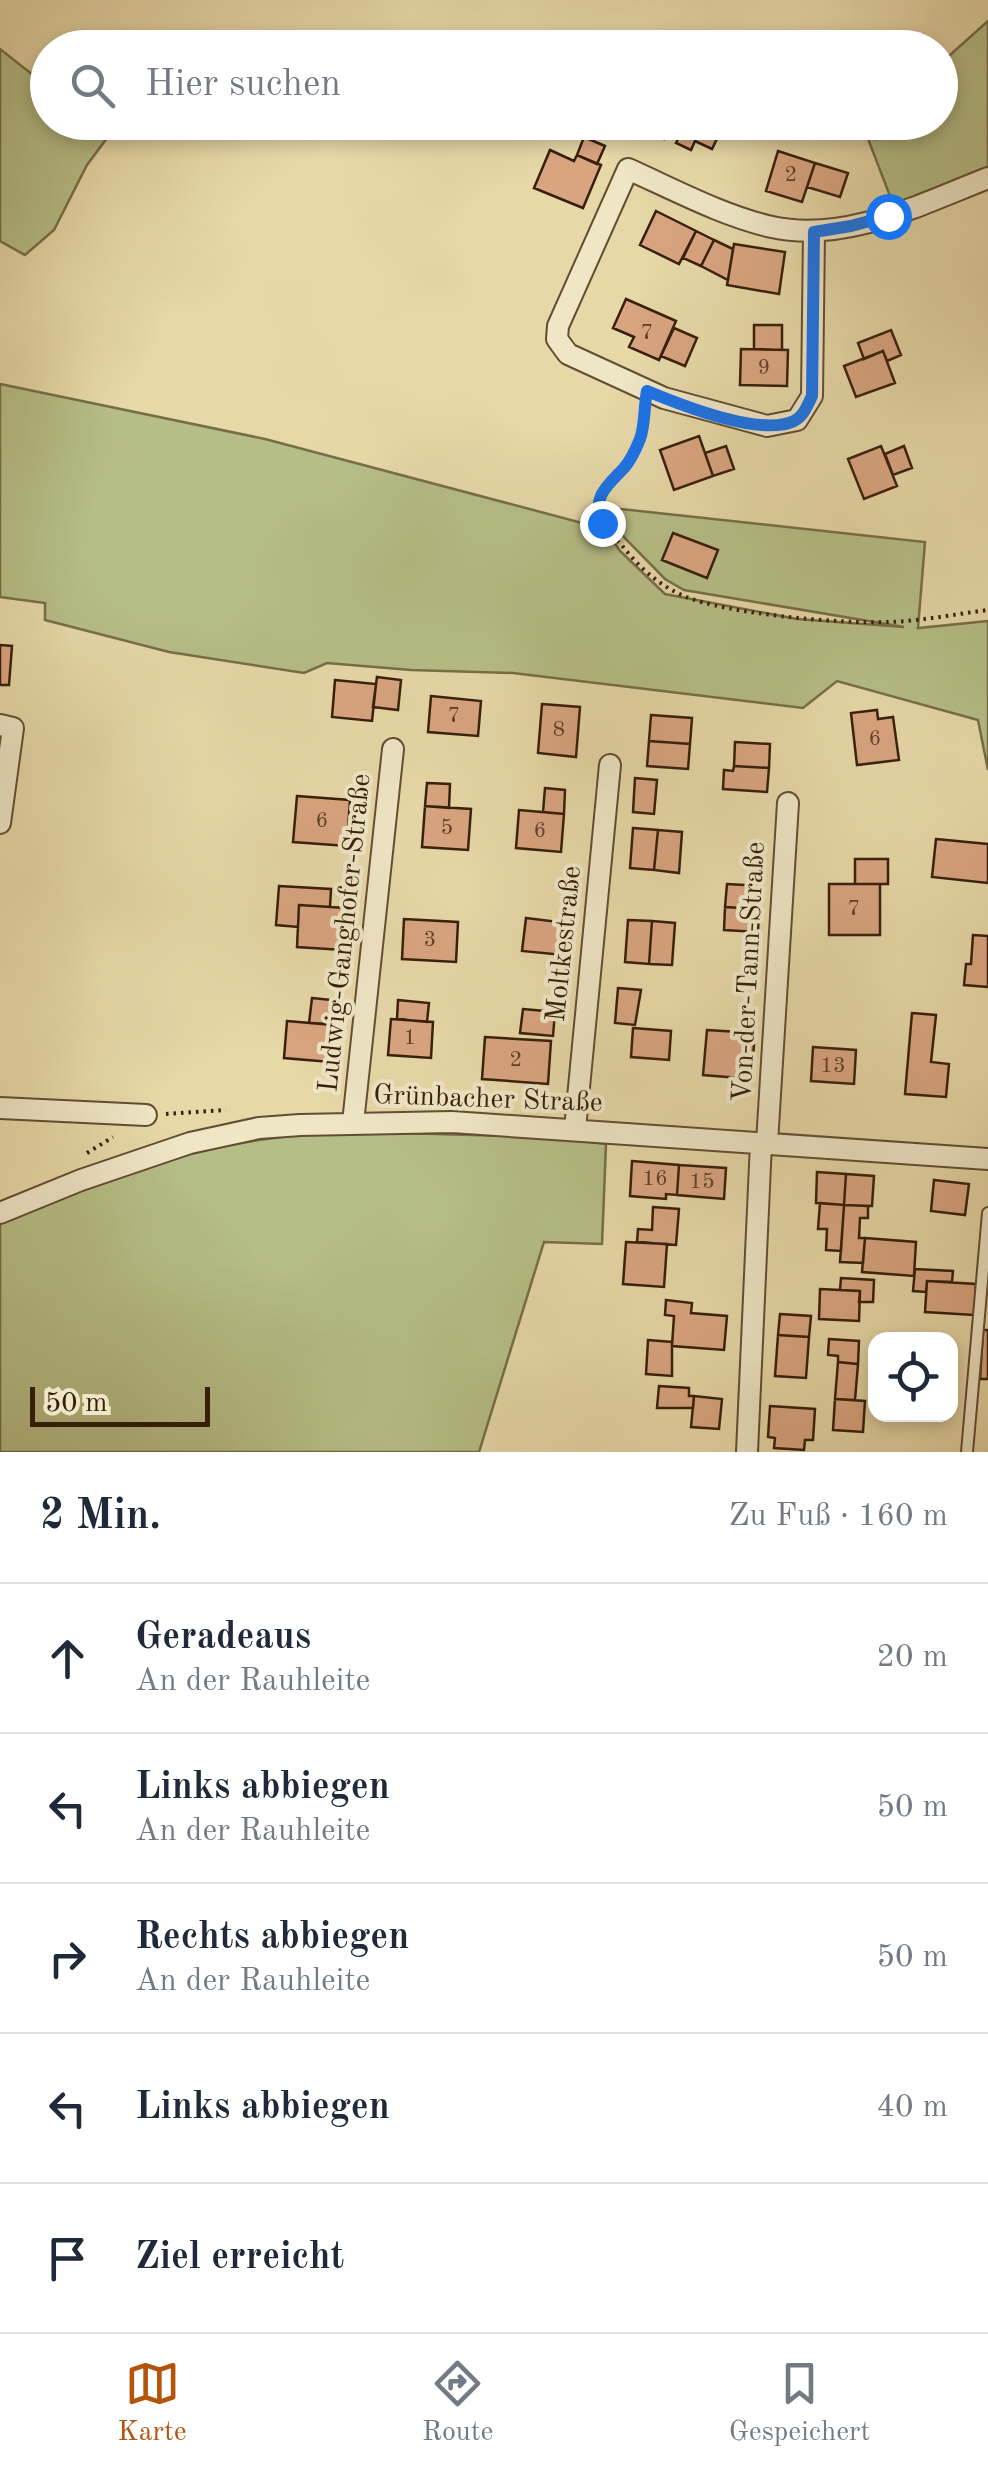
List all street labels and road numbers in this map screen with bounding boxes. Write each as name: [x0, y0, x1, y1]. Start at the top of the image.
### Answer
street label: Ludwig-Ganghofer-Straße: [315, 772, 377, 1094]
street label: Von-der-Tann-Straße: [729, 841, 771, 1103]
street label: Moltkestraße: [543, 864, 587, 1024]
street label: Grünbacher Straße: [373, 1082, 603, 1118]

